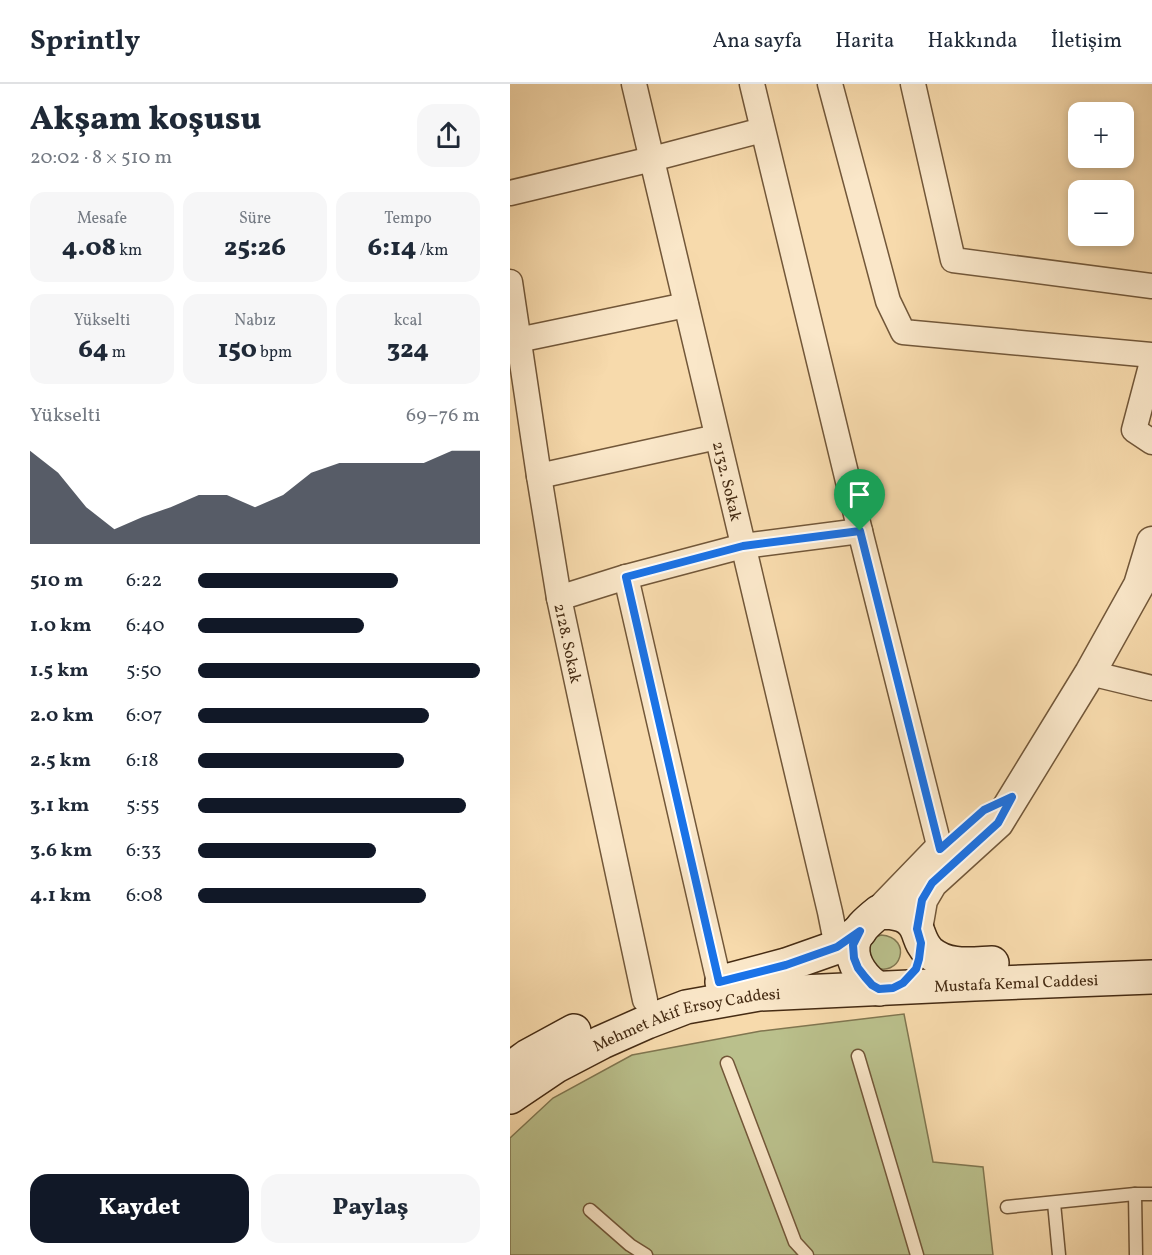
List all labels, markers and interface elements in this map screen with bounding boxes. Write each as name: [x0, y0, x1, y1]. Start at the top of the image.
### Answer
text: Sprintly: [30, 22, 140, 61]
text: Ana sayfa: [712, 27, 802, 56]
text: Harita: [835, 27, 894, 56]
text: Hakkında: [927, 27, 1018, 56]
text: İletişim: [1051, 27, 1122, 56]
text: Akşam koşusu: [30, 98, 261, 144]
map controls: [1068, 102, 1134, 246]
button: +: [1068, 102, 1134, 168]
button: share: [417, 104, 480, 167]
text: 20:02 · 8 × 510 m: [30, 144, 172, 172]
button: −: [1068, 180, 1134, 246]
text: Mesafe: [77, 208, 127, 230]
text: Süre: [239, 208, 271, 230]
text: Tempo: [384, 208, 432, 230]
text: 4.08: [62, 230, 116, 266]
text: 25:26: [224, 230, 286, 266]
text: 6:14: [368, 230, 417, 266]
text: km: [116, 240, 142, 262]
text: /km: [417, 240, 448, 262]
text: Yükselti: [74, 310, 130, 332]
text: Nabız: [234, 310, 276, 332]
text: kcal: [394, 310, 422, 332]
text: 64: [78, 332, 108, 368]
text: 150: [218, 332, 257, 368]
text: 324: [387, 332, 429, 368]
text: m: [108, 342, 126, 364]
text: bpm: [257, 342, 292, 364]
text: Yükselti: [30, 402, 101, 430]
text: 69–76 m: [406, 402, 480, 430]
street label: 2132. Sokak: [706, 439, 746, 524]
pin: [834, 469, 885, 531]
icon: arrive: [843, 478, 876, 511]
text: 510 m: [30, 567, 83, 595]
text: 6:22: [126, 567, 162, 595]
street label: 2128. Sokak: [547, 602, 586, 686]
text: 1.0 km: [30, 612, 92, 640]
text: 6:40: [126, 612, 164, 640]
text: 1.5 km: [30, 657, 89, 685]
text: 5:50: [126, 657, 162, 685]
text: 2.0 km: [30, 702, 94, 730]
text: 6:07: [126, 702, 163, 730]
text: 2.5 km: [30, 747, 91, 775]
text: 6:18: [126, 747, 159, 775]
text: 3.1 km: [30, 792, 89, 820]
text: 5:55: [126, 792, 160, 820]
text: 3.6 km: [30, 837, 92, 865]
text: 6:33: [126, 837, 161, 865]
text: 4.1 km: [30, 882, 91, 910]
text: 6:08: [126, 882, 163, 910]
street label: Mustafa Kemal Caddesi: [934, 970, 1099, 999]
street label: Mehmet Akif Ersoy Caddesi: [589, 984, 781, 1058]
button: Kaydet: [30, 1174, 249, 1243]
button: Paylaş: [261, 1174, 480, 1243]

